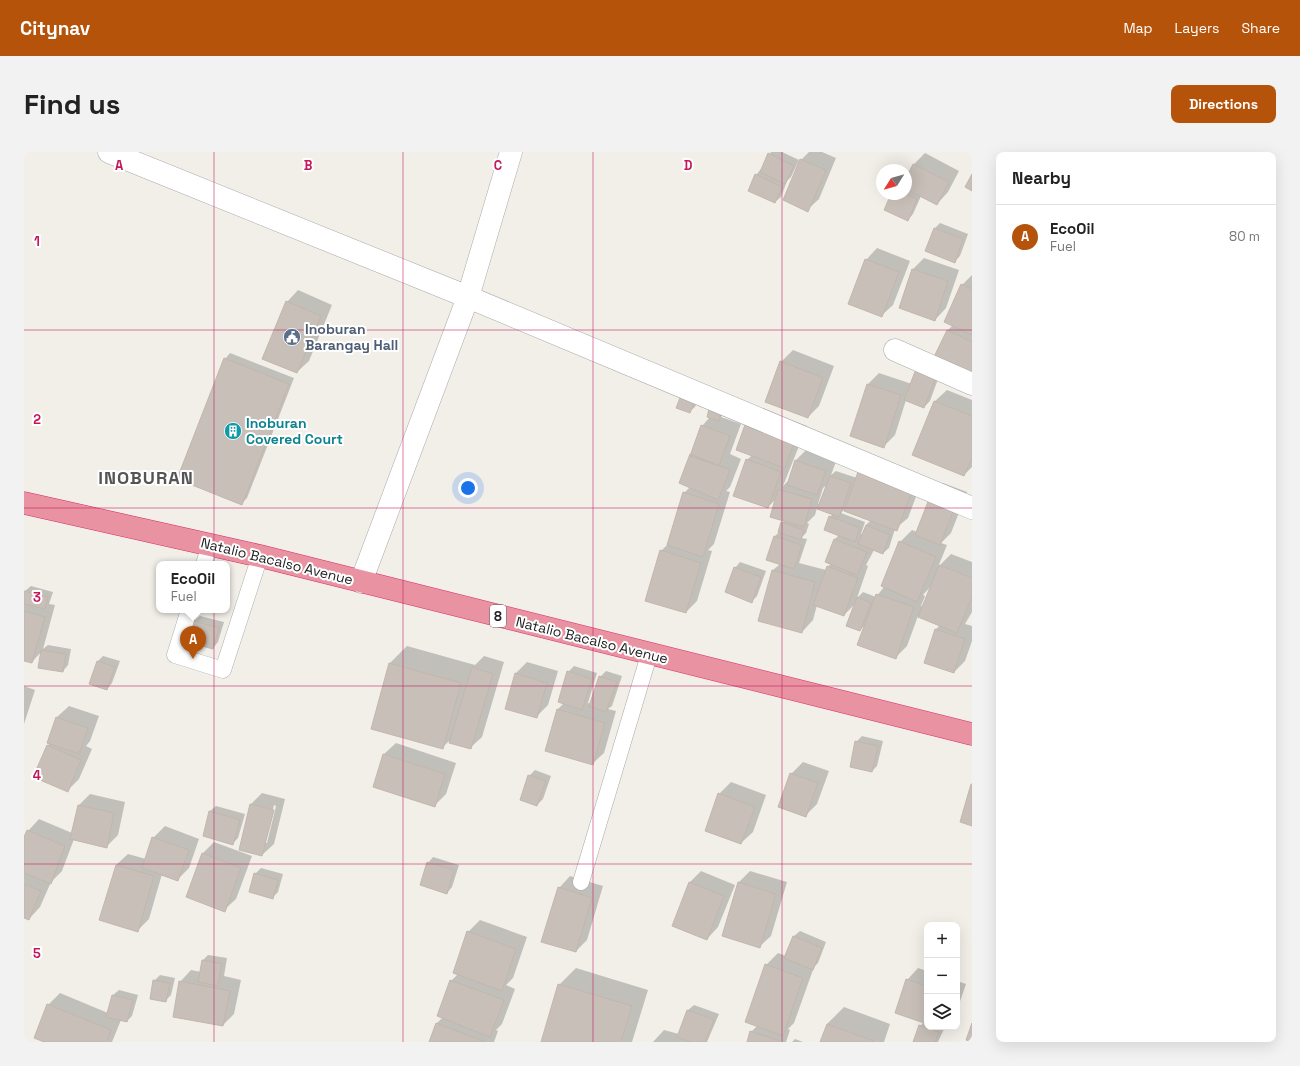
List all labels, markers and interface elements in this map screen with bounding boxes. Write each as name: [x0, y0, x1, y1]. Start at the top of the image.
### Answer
text: Citynav: [20, 16, 90, 41]
text: Map: [1123, 19, 1153, 37]
text: Layers: [1175, 19, 1219, 37]
text: Share: [1241, 19, 1280, 37]
button: Directions: [1171, 85, 1276, 123]
text: Find us: [24, 86, 121, 122]
text: A: [115, 157, 124, 174]
text: B: [304, 157, 313, 174]
text: C: [494, 157, 502, 174]
text: D: [684, 157, 693, 174]
north arrow: [876, 164, 912, 200]
text: Nearby: [1012, 167, 1071, 189]
text: EcoOil: [1050, 219, 1094, 238]
text: A: [1021, 228, 1029, 245]
text: 80 m: [1229, 228, 1260, 245]
text: 1: [34, 233, 40, 250]
text: Fuel: [1050, 238, 1076, 255]
place label: Inoburan Barangay Hall: [305, 320, 398, 354]
public building icon: Inoburan Barangay Hall: [282, 327, 302, 347]
text: 2: [33, 411, 41, 428]
place label: Inoburan Covered Court: [246, 414, 343, 448]
building icon: Inoburan Covered Court: [223, 421, 243, 441]
district label: INOBURAN: [98, 466, 194, 489]
your location: [458, 478, 478, 498]
street label: Natalio Bacalso Avenue: [199, 533, 355, 589]
popup: [156, 561, 230, 613]
text: EcoOil: [171, 569, 215, 588]
text: Fuel: [171, 588, 197, 605]
text: 3: [33, 589, 41, 606]
road number: 8: [490, 605, 506, 627]
street label: Natalio Bacalso Avenue: [514, 612, 670, 668]
pin: A: [180, 626, 206, 659]
text: 4: [33, 767, 41, 784]
map controls: [924, 922, 960, 1030]
button: +: [924, 922, 960, 958]
text: 5: [33, 945, 41, 962]
button: −: [924, 958, 960, 994]
button: layers: [924, 994, 960, 1030]

